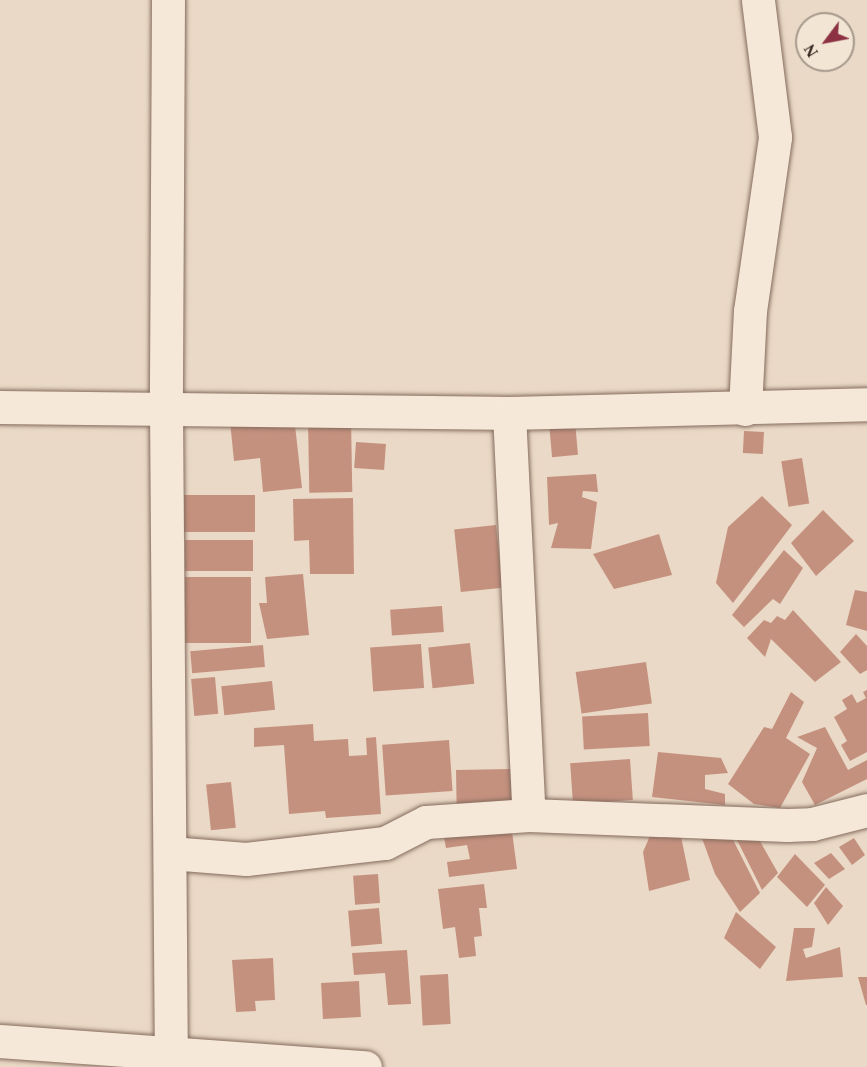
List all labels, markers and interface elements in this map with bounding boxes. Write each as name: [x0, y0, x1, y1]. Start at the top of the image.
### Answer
north arrow: [795, 12, 855, 72]
text: N: [801, 41, 821, 60]

